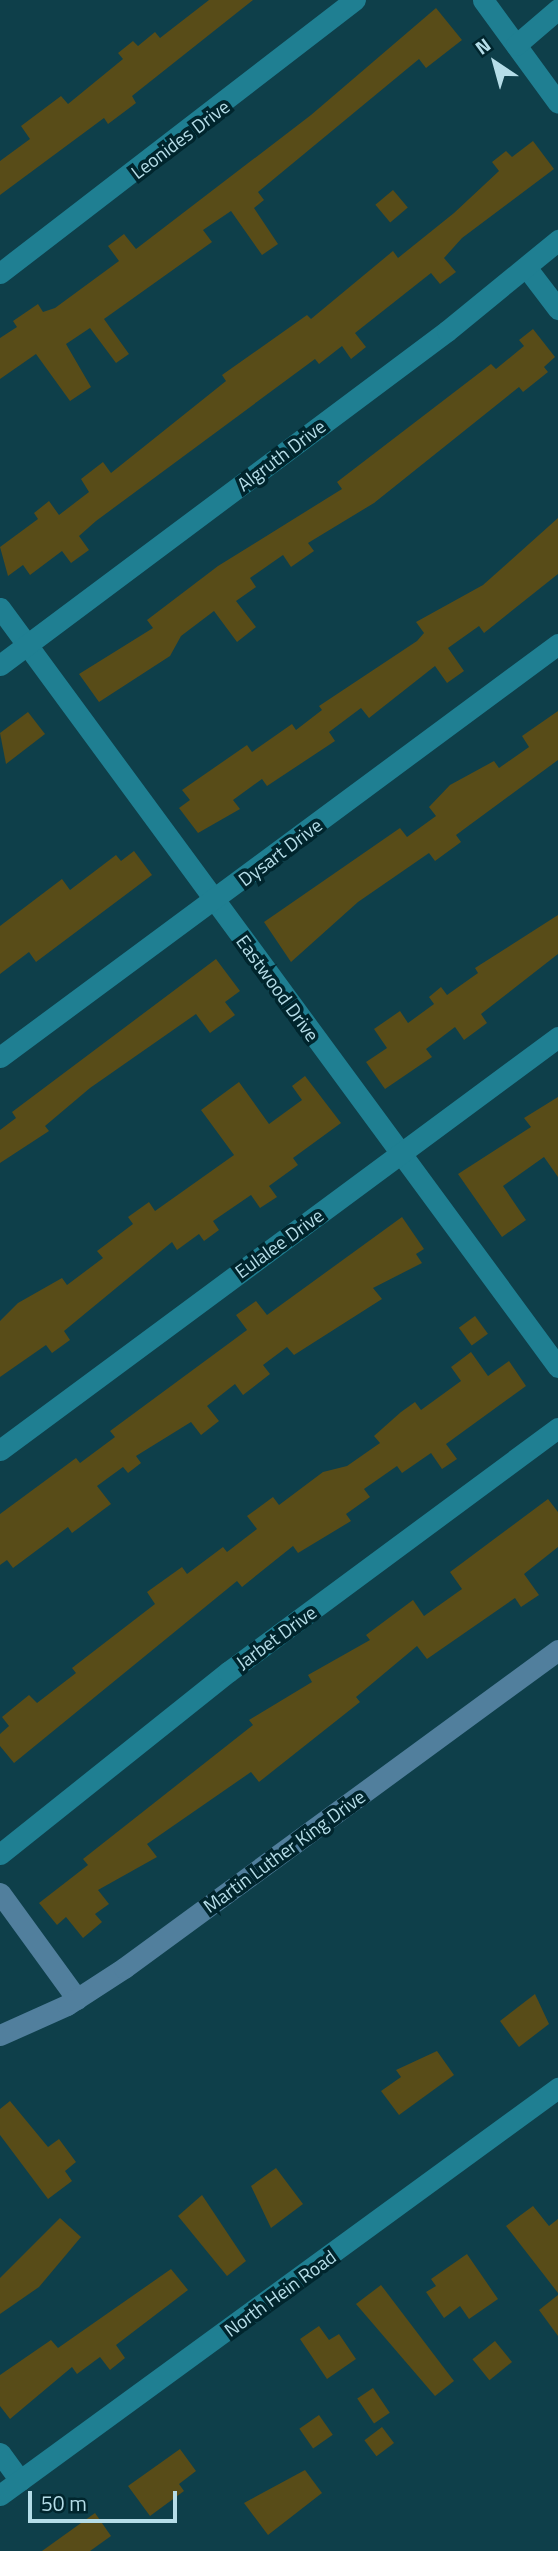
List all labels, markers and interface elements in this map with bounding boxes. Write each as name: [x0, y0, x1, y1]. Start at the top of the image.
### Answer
north arrow: [460, 28, 530, 98]
text: N: [469, 30, 496, 61]
street label: Leonides Drive: [126, 95, 234, 183]
street label: Algruth Drive: [232, 414, 330, 496]
street label: Dysart Drive: [234, 813, 326, 891]
street label: Eastwood Drive: [232, 930, 324, 1046]
street label: Eulalee Drive: [230, 1203, 328, 1283]
street label: Jarbet Drive: [231, 1600, 321, 1674]
street label: Martin Luther King Drive: [199, 1785, 369, 1917]
street label: North Hein Road: [220, 2245, 340, 2341]
scale bar: [32, 2478, 180, 2522]
text: 50 m: [41, 2487, 87, 2519]

